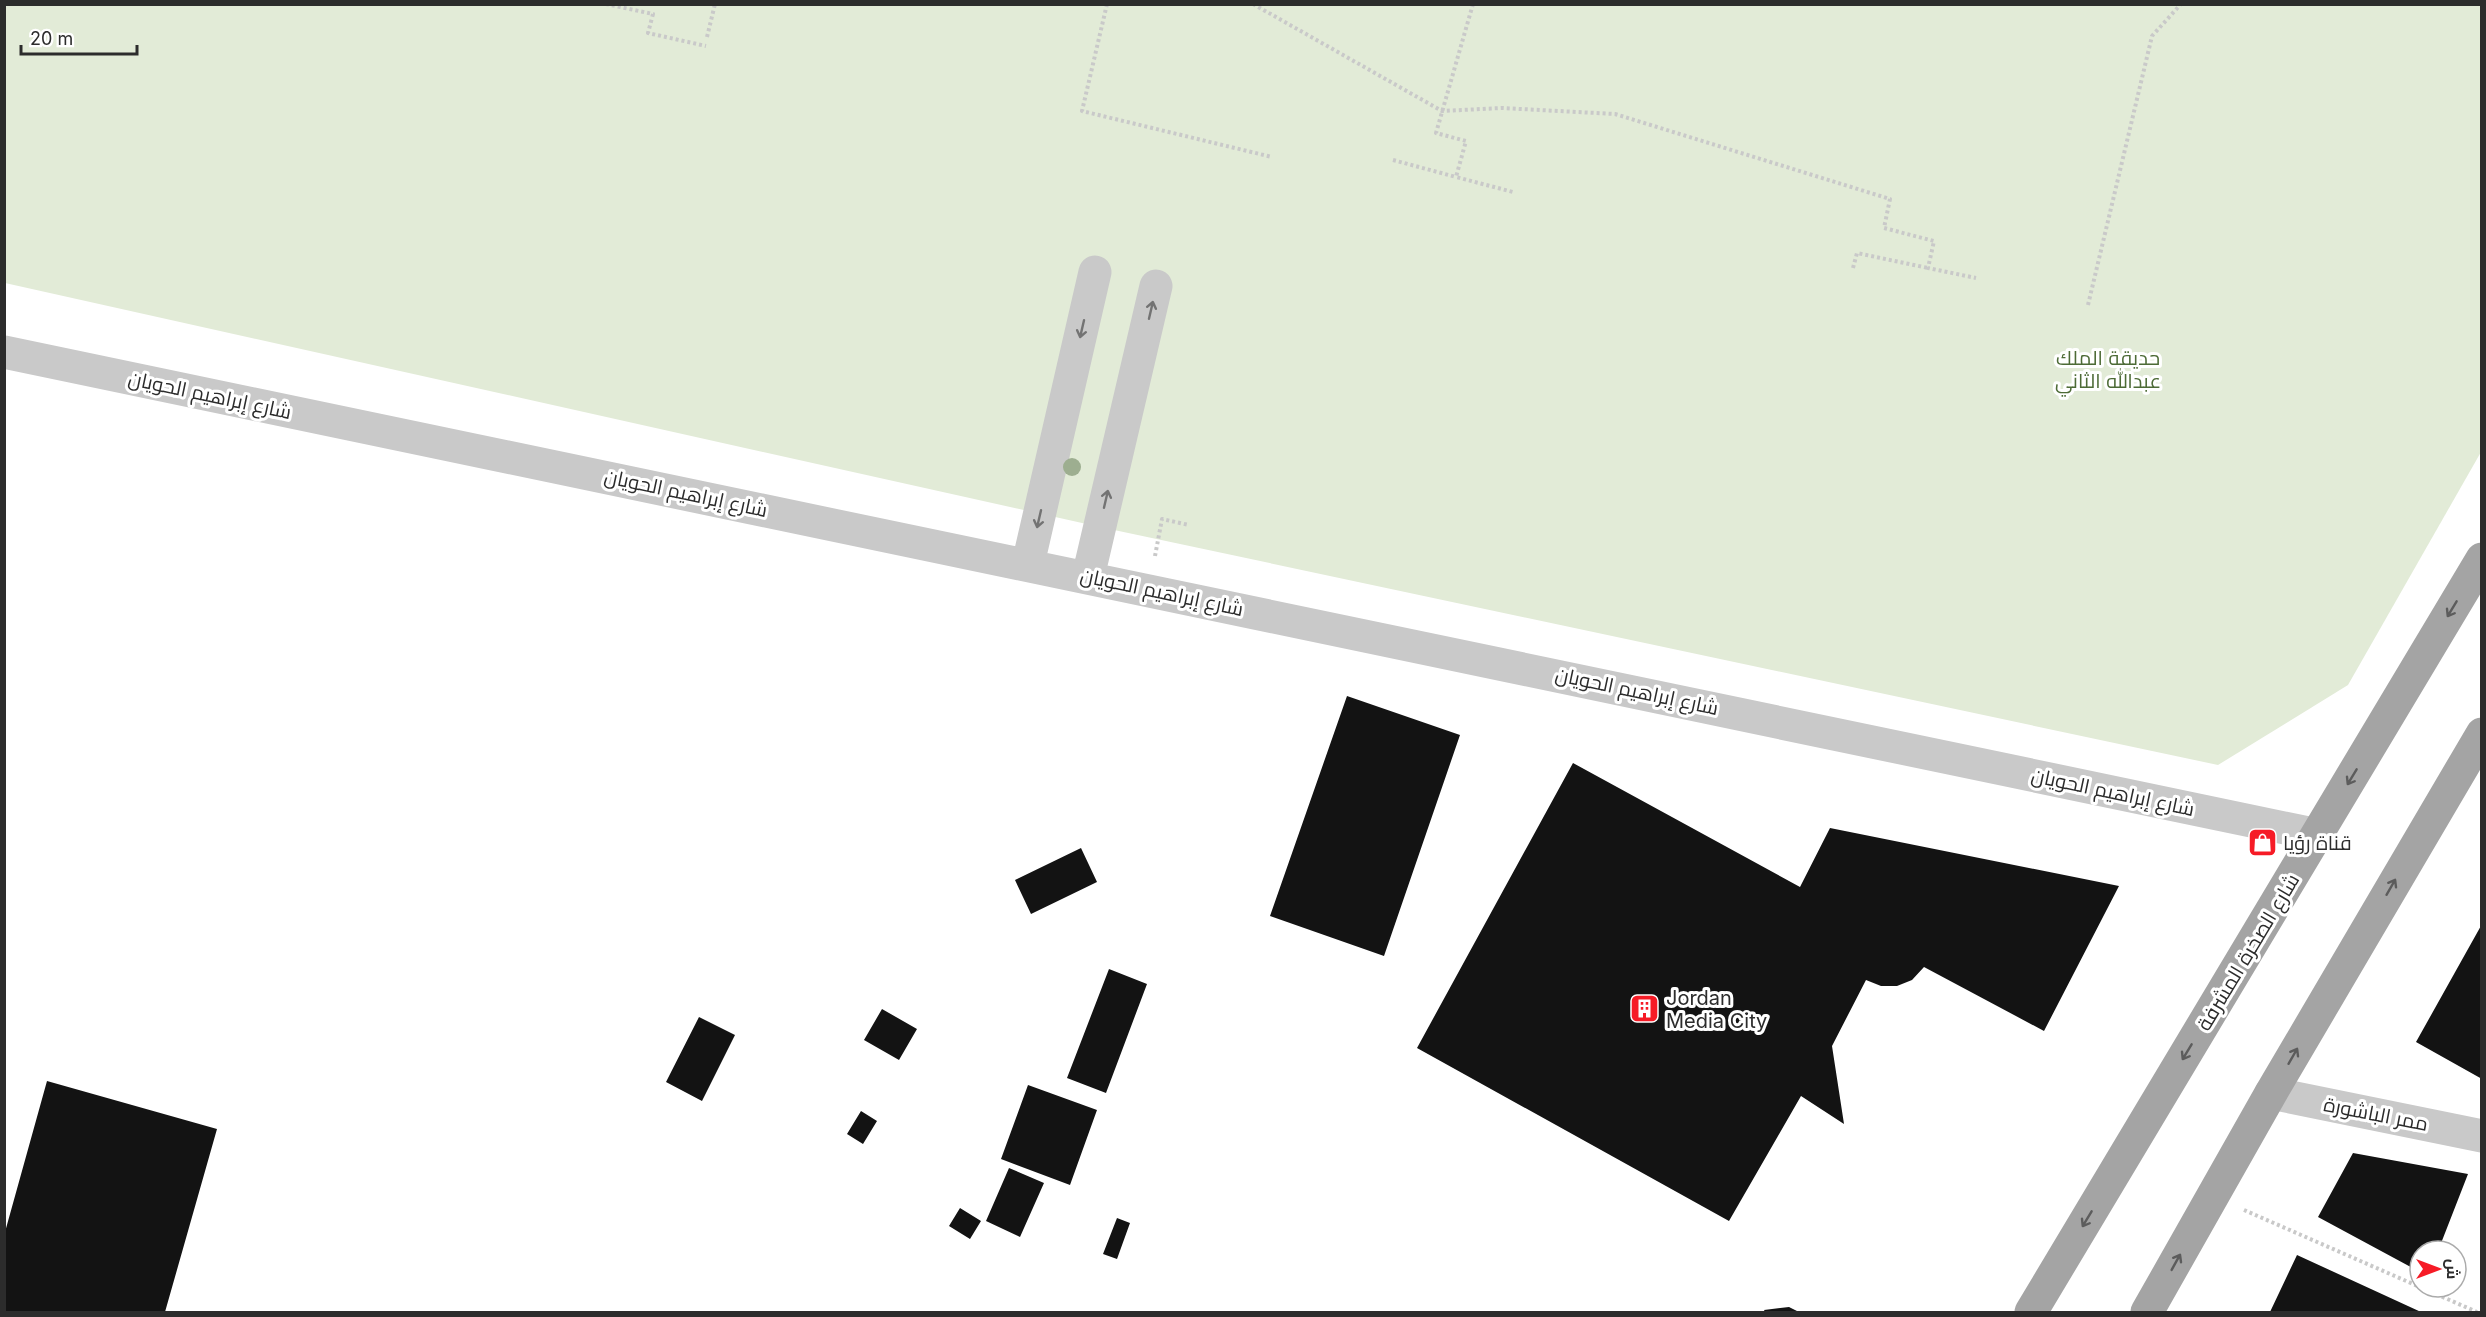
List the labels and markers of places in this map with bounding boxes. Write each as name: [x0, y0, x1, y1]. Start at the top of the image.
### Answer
shop icon: قناة رؤيا: [2246, 827, 2278, 859]
place label: قناة رؤيا: [2283, 831, 2352, 855]
place label: Jordan Media City: [1666, 986, 1767, 1033]
building icon: Jordan Media City: [1629, 993, 1661, 1025]

